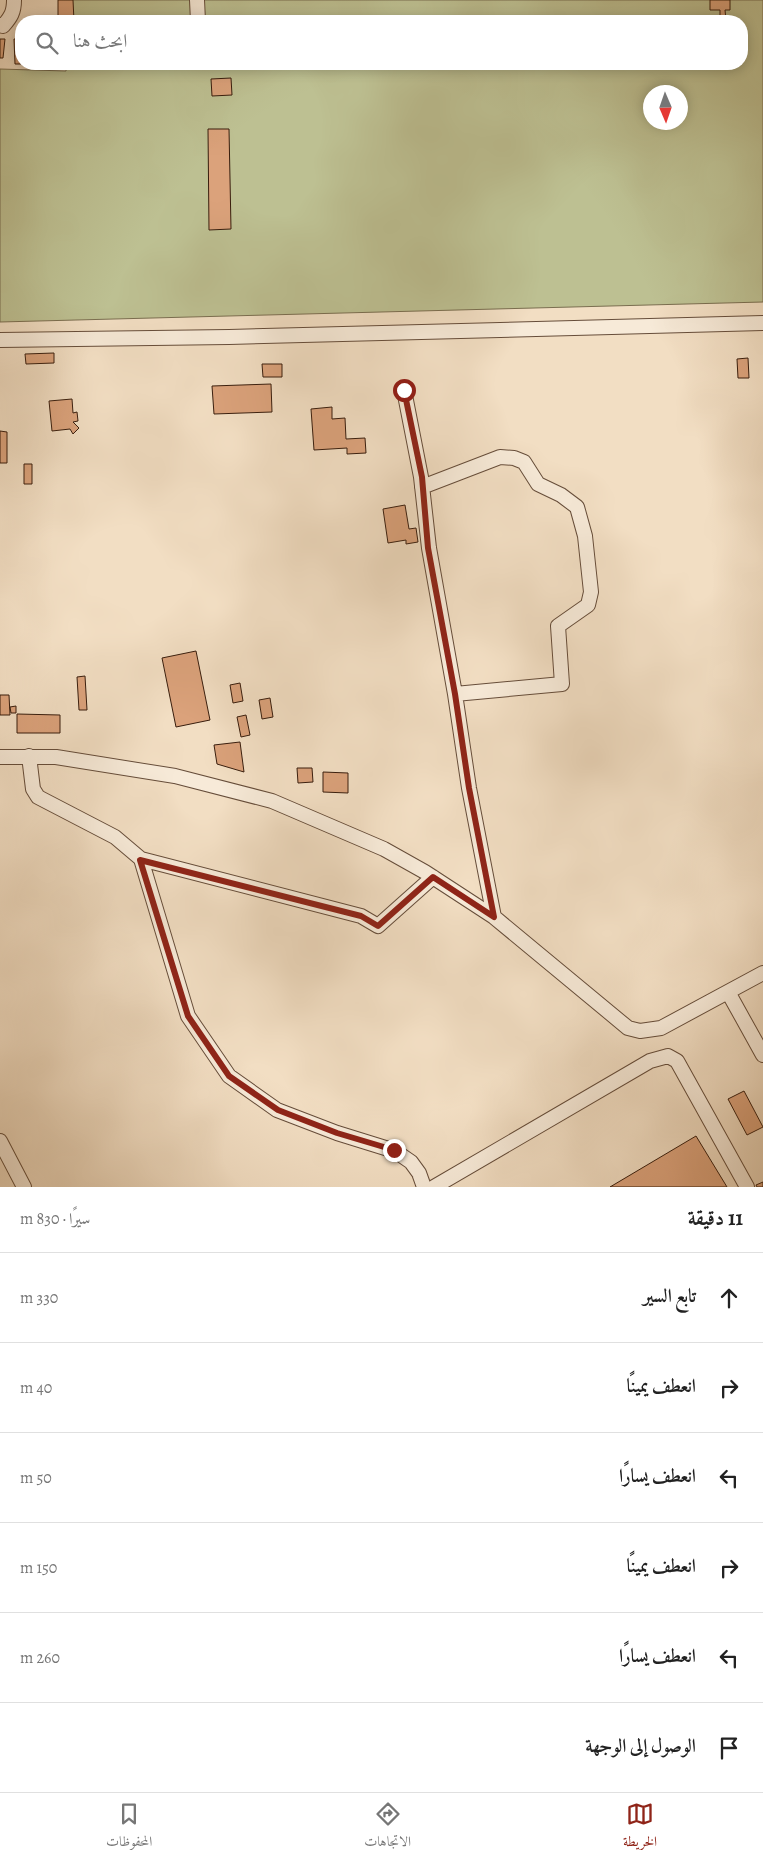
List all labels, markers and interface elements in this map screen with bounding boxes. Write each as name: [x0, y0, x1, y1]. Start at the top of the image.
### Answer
search box: [15, 15, 748, 70]
text: ابحث هنا: [73, 28, 127, 54]
icon: search: [33, 29, 61, 57]
north arrow: [643, 85, 688, 130]
route start: [393, 379, 416, 402]
route end: [383, 1139, 406, 1162]
text: 11 دقيقة: [688, 1204, 743, 1232]
text: سيرًا · 830 m: [20, 1208, 90, 1230]
text: تابع السير: [643, 1283, 696, 1309]
icon: ahead: [715, 1284, 743, 1312]
text: 330 m: [20, 1287, 58, 1309]
text: انعطف يمينًا: [626, 1373, 696, 1399]
icon: right: [715, 1374, 743, 1402]
text: 40 m: [20, 1377, 52, 1399]
text: انعطف يسارًا: [619, 1463, 696, 1489]
icon: left: [715, 1464, 743, 1492]
text: 50 m: [20, 1467, 52, 1489]
text: انعطف يمينًا: [626, 1553, 696, 1579]
icon: right: [715, 1554, 743, 1582]
text: 150 m: [20, 1557, 57, 1579]
text: انعطف يسارًا: [619, 1643, 696, 1669]
icon: left: [715, 1644, 743, 1672]
text: 260 m: [20, 1647, 60, 1669]
text: الوصول إلى الوجهة: [585, 1733, 696, 1759]
icon: arrive: [715, 1734, 743, 1762]
tab: المحفوظات: [106, 1800, 152, 1855]
tab: الاتجاهات: [364, 1800, 411, 1855]
tab: الخريطة: [623, 1800, 657, 1855]

